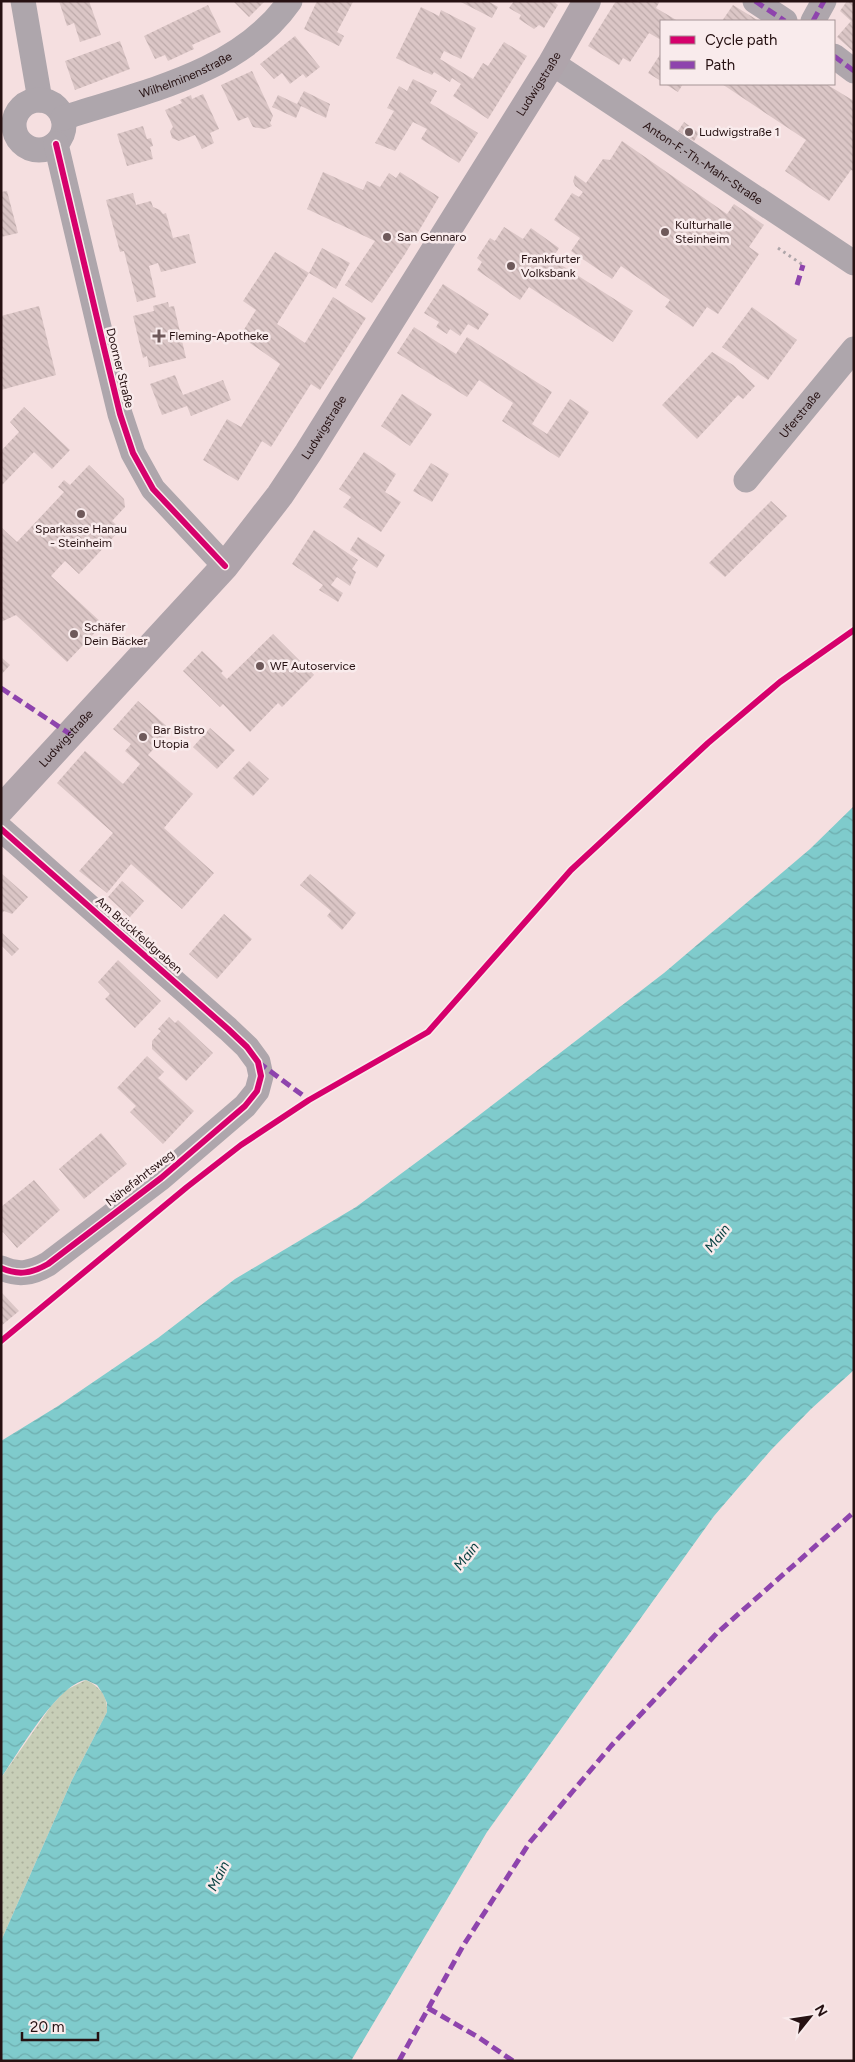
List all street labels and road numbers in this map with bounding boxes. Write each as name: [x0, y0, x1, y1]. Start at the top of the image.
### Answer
street label: Wilhelminenstraße: [137, 49, 235, 101]
street label: Ludwigstraße: [514, 49, 564, 119]
street label: Anton-F.-Th.-Mahr-Straße: [640, 118, 766, 208]
street label: Doorner Straße: [103, 327, 137, 410]
street label: Uferstraße: [776, 388, 824, 441]
street label: Ludwigstraße: [299, 392, 350, 462]
street label: Ludwigstraße: [36, 707, 96, 770]
street label: Am Brückfeldgraben: [93, 894, 185, 977]
street label: Nähefahrtsweg: [103, 1147, 177, 1209]

